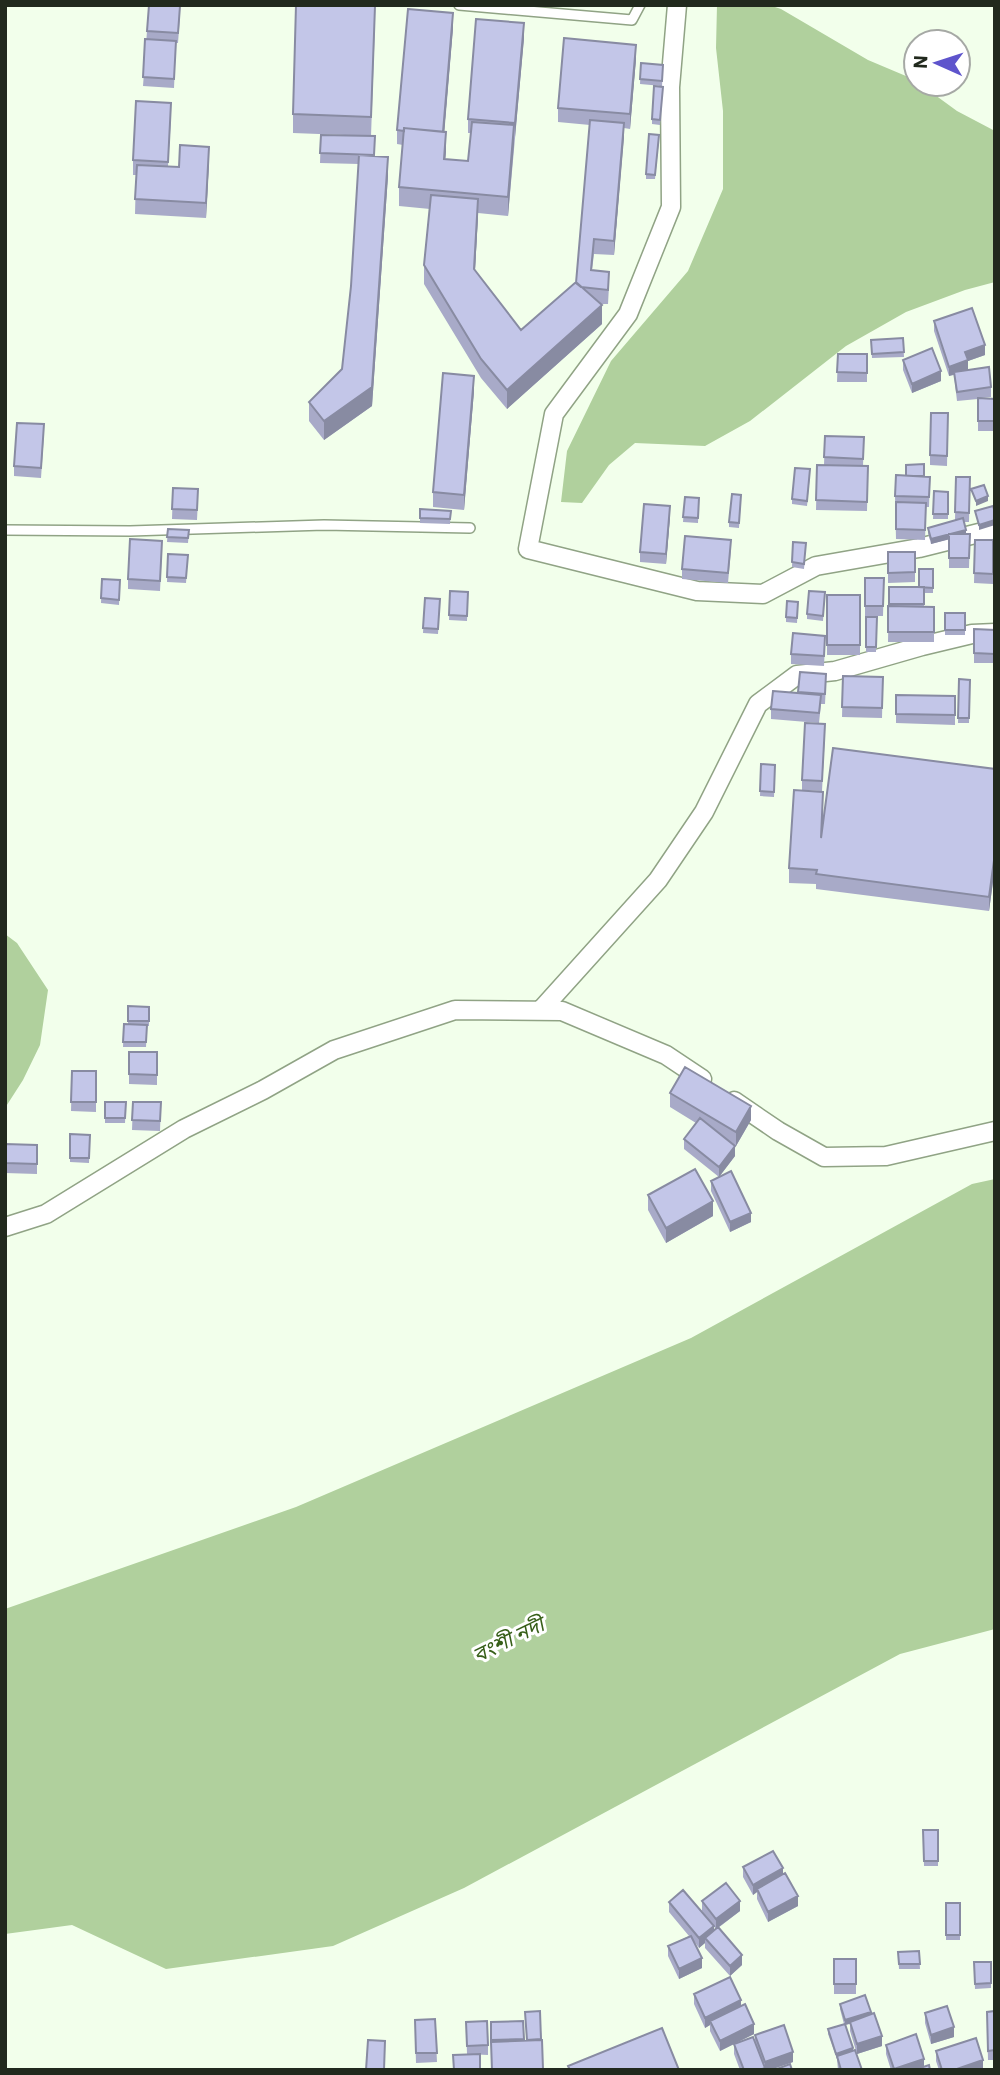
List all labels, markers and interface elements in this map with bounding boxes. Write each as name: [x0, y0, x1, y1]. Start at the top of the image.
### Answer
north arrow: [902, 28, 972, 98]
text: N: [908, 55, 932, 70]
water label: বংশী নদী: [468, 1608, 552, 1668]

